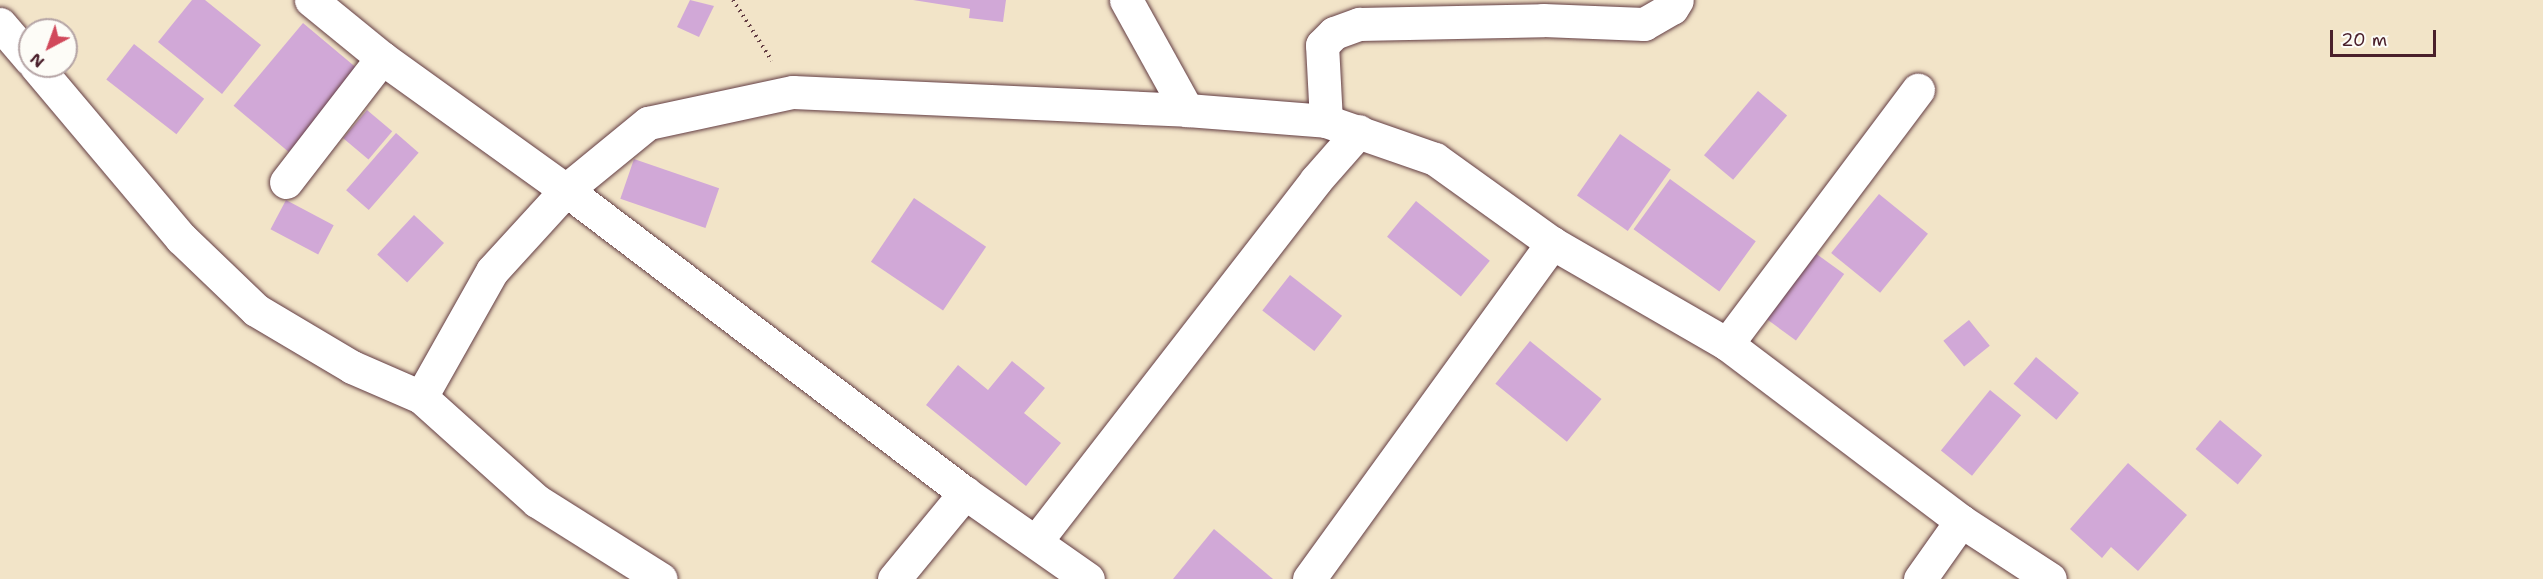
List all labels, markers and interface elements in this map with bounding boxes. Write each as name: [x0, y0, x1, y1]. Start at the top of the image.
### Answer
north arrow: [18, 18, 78, 78]
scale bar: [2333, 18, 2440, 56]
text: 20 m: [2341, 28, 2387, 52]
text: N: [25, 48, 49, 73]

